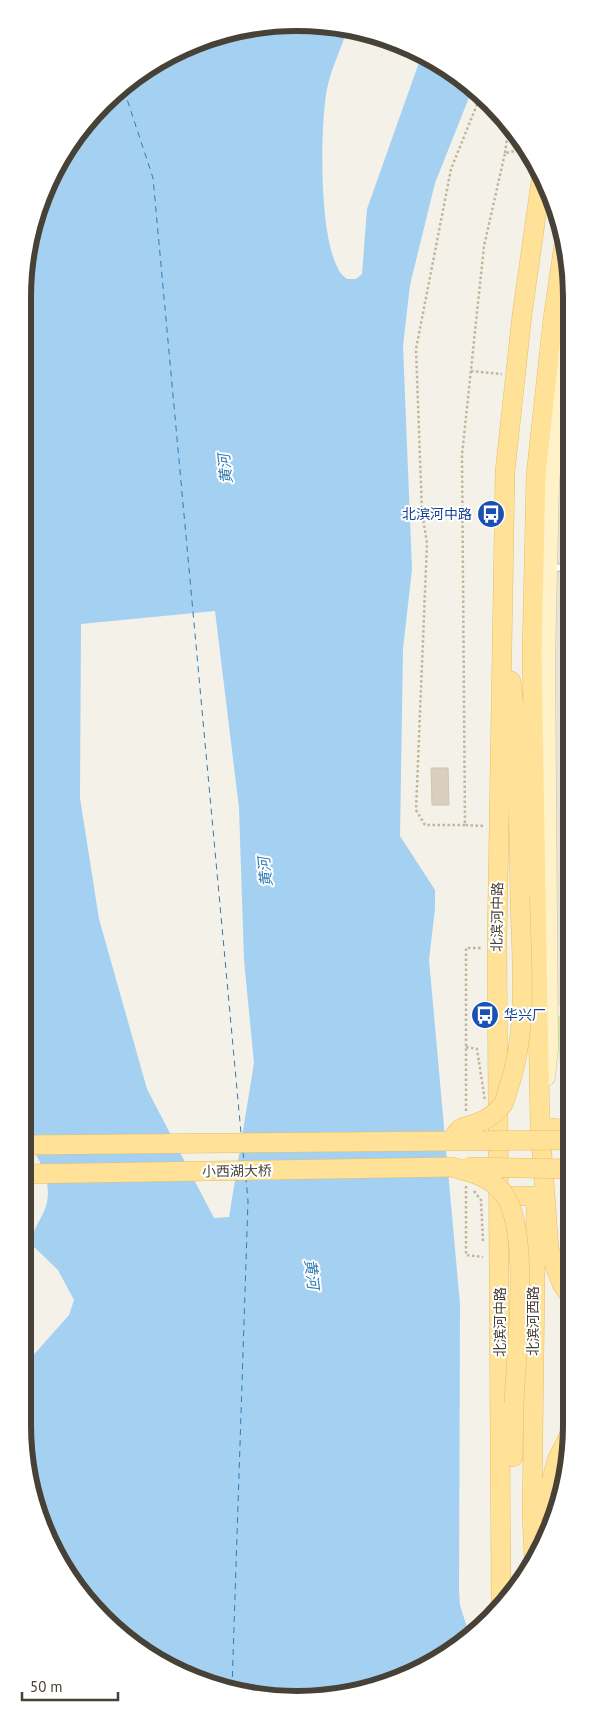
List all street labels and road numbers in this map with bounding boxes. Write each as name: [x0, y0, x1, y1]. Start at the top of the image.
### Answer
street label: 北滨河中路: [487, 882, 507, 952]
street label: 小西湖大桥: [202, 1161, 272, 1181]
street label: 北滨河西路: [524, 1286, 542, 1356]
street label: 北滨河中路: [491, 1287, 509, 1357]

